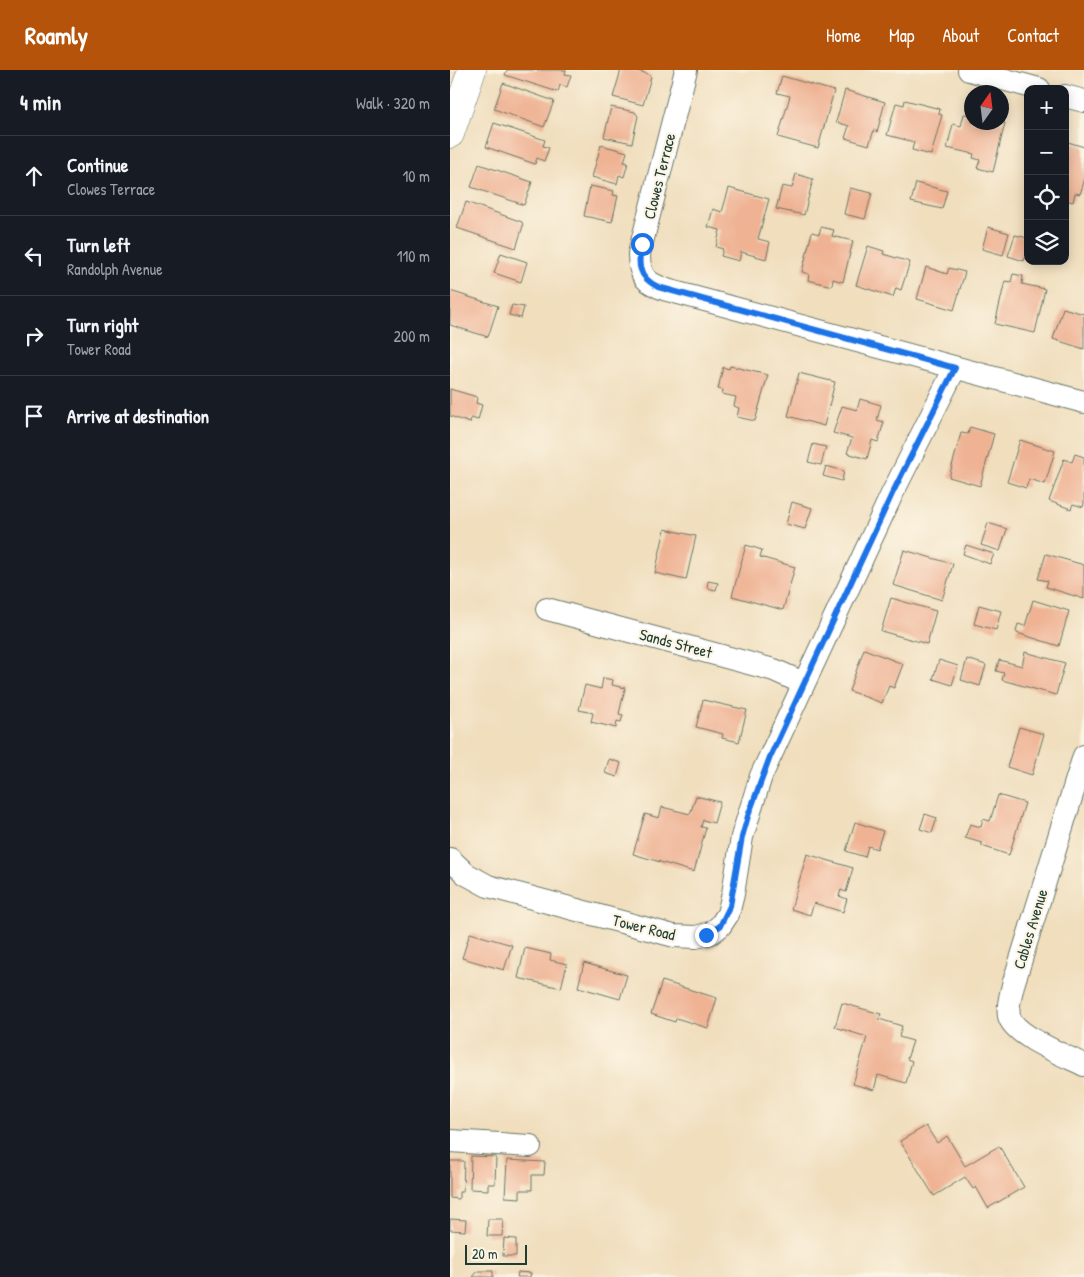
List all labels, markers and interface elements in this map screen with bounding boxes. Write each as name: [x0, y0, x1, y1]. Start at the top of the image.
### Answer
text: Roamly: [25, 19, 88, 51]
text: Home: [826, 23, 861, 48]
text: Map: [889, 23, 914, 48]
text: About: [942, 23, 979, 48]
text: Contact: [1007, 23, 1059, 48]
north arrow: [964, 85, 1009, 130]
map controls: [1024, 85, 1069, 265]
button: +: [1024, 85, 1069, 130]
text: 4 min: [20, 88, 61, 117]
text: Walk · 320 m: [356, 92, 430, 114]
street label: Clowes Terrace: [638, 130, 680, 221]
button: −: [1024, 130, 1069, 175]
text: Continue: [67, 152, 128, 178]
icon: ahead: [20, 162, 48, 190]
text: 10 m: [402, 165, 430, 187]
button: locate: [1024, 175, 1069, 220]
text: Clowes Terrace: [67, 178, 155, 200]
button: layers: [1024, 220, 1069, 265]
text: Turn left: [67, 232, 130, 258]
route start: [631, 233, 654, 256]
icon: left: [20, 242, 48, 270]
text: 110 m: [397, 245, 430, 267]
text: Randolph Avenue: [67, 258, 163, 280]
text: Turn right: [67, 312, 138, 338]
icon: right: [20, 322, 48, 350]
text: 200 m: [394, 325, 430, 347]
text: Tower Road: [67, 338, 131, 360]
icon: arrive: [20, 402, 48, 430]
text: Arrive at destination: [67, 403, 209, 429]
street label: Sands Street: [637, 623, 715, 663]
street label: Cables Avenue: [1007, 886, 1053, 972]
street label: Tower Road: [610, 909, 678, 945]
route end: [695, 924, 718, 947]
scale bar: [465, 1242, 528, 1265]
text: 20 m: [472, 1244, 498, 1263]

